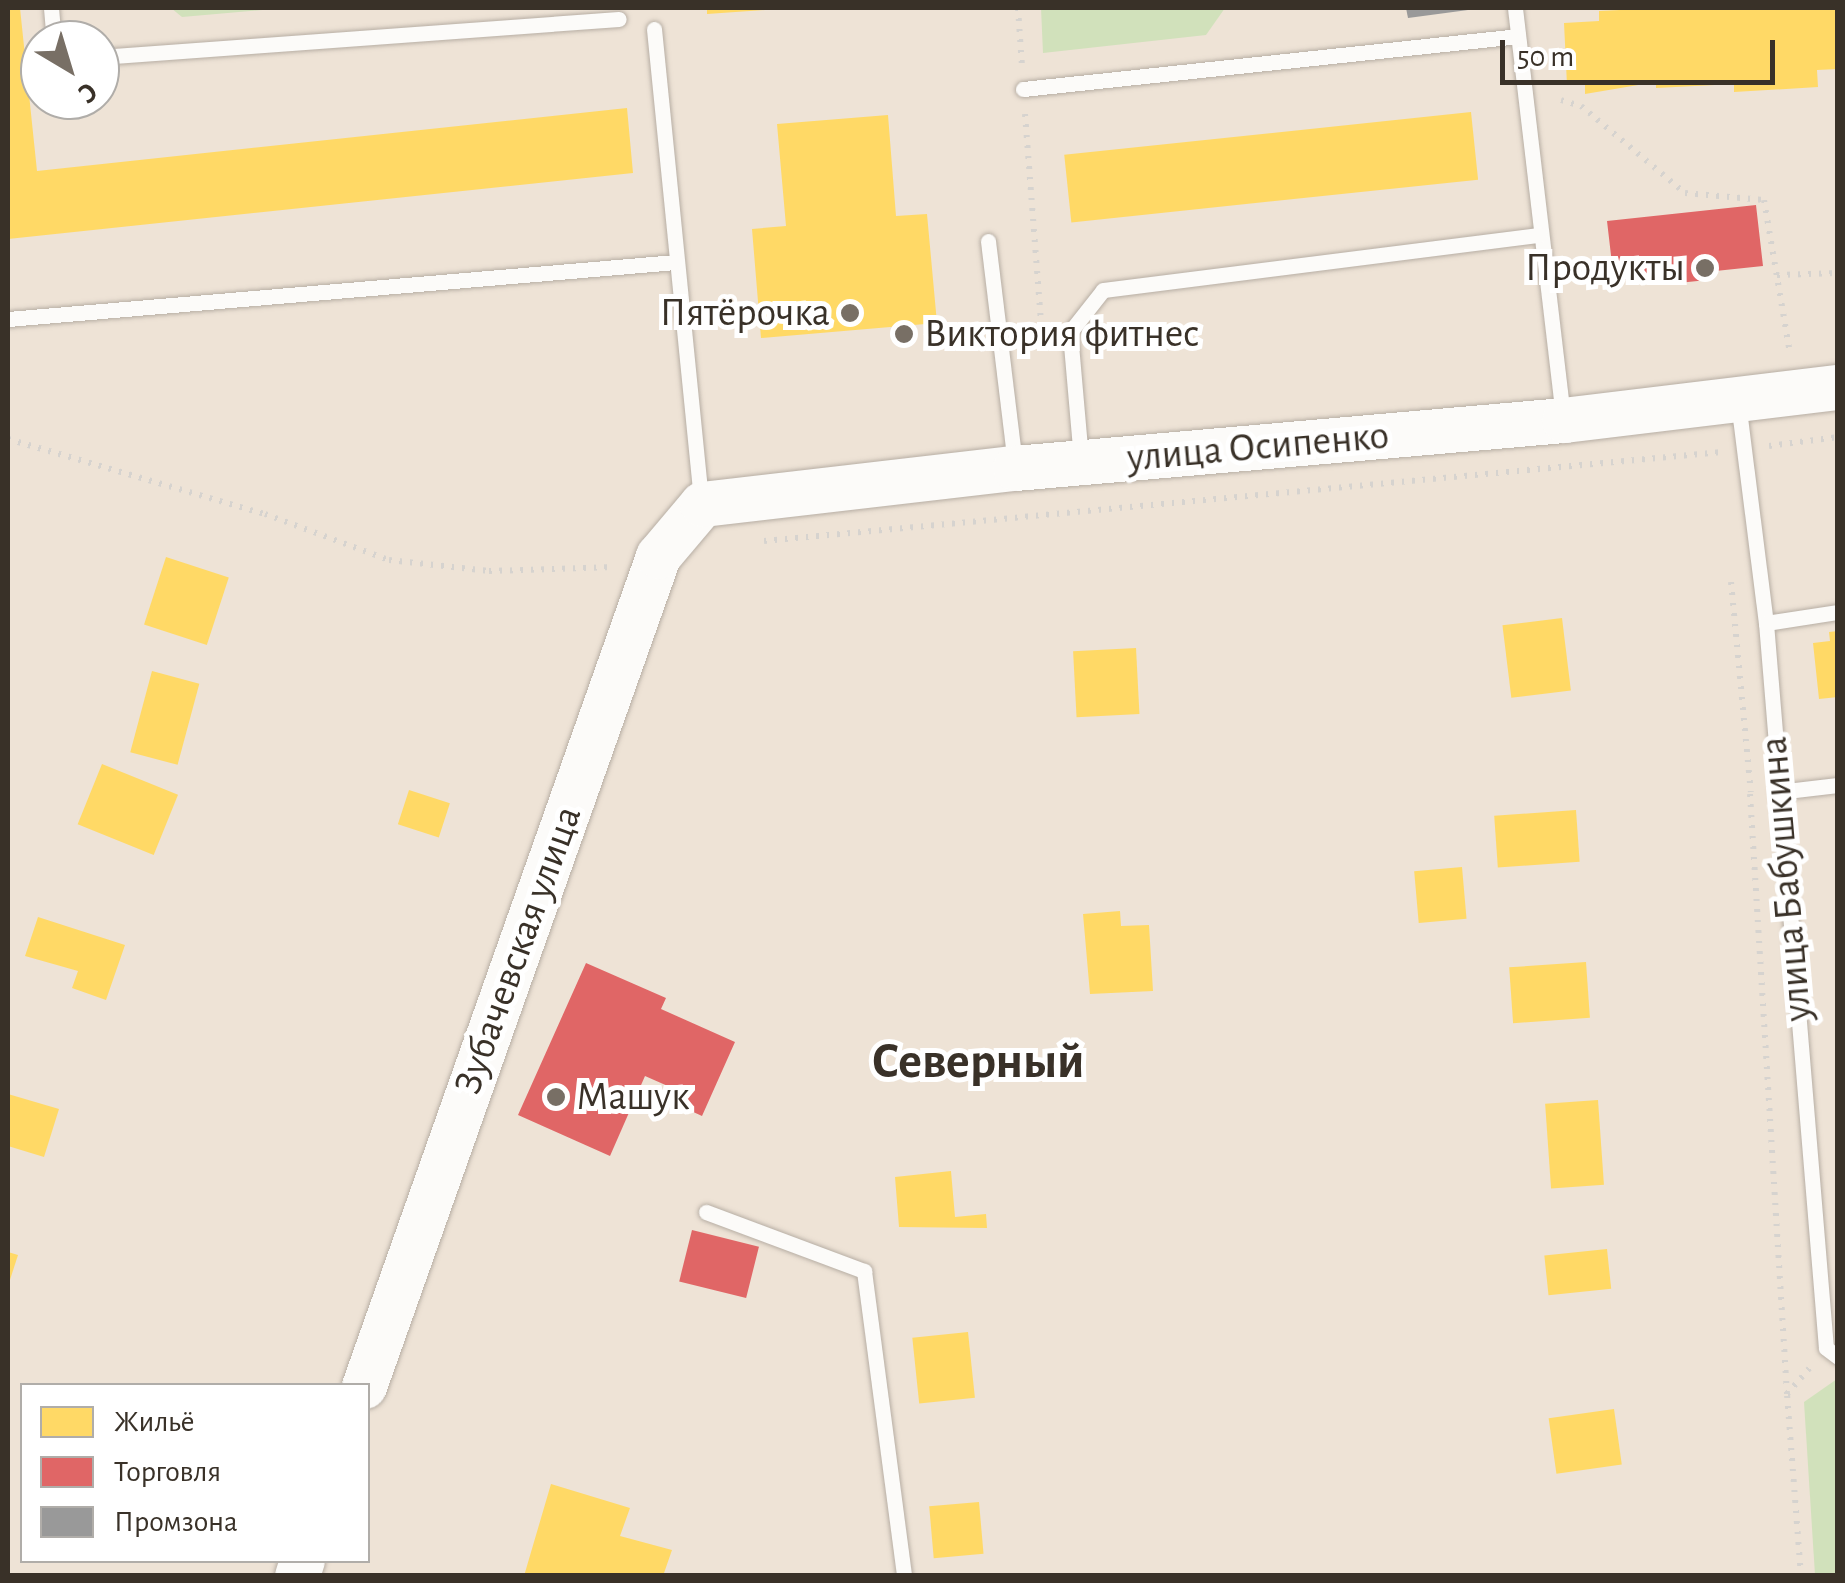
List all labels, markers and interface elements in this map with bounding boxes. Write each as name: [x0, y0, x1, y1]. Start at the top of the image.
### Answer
north arrow: [20, 20, 120, 120]
scale bar: [1505, 20, 1780, 82]
text: 50 m: [1517, 42, 1574, 72]
text: С: [73, 76, 102, 108]
place label: Продукты: [1525, 244, 1685, 292]
marker: Продукты: [1694, 257, 1716, 279]
place label: Пятёрочка: [660, 289, 830, 337]
marker: Пятёрочка: [839, 302, 861, 324]
place label: Виктория фитнес: [924, 310, 1199, 358]
marker: Виктория фитнес: [893, 323, 915, 345]
street label: улица Осипенко: [1125, 412, 1391, 482]
street label: улица Бабушкина: [1750, 735, 1822, 1023]
street label: Зубачевская улица: [444, 799, 592, 1101]
district label: Северный: [872, 1033, 1084, 1093]
place label: Машук: [576, 1073, 690, 1121]
marker: Машук: [545, 1086, 567, 1108]
legend: [20, 1383, 370, 1563]
text: Жильё: [114, 1407, 195, 1437]
text: Торговля: [114, 1457, 221, 1487]
text: Промзона: [114, 1507, 238, 1537]

